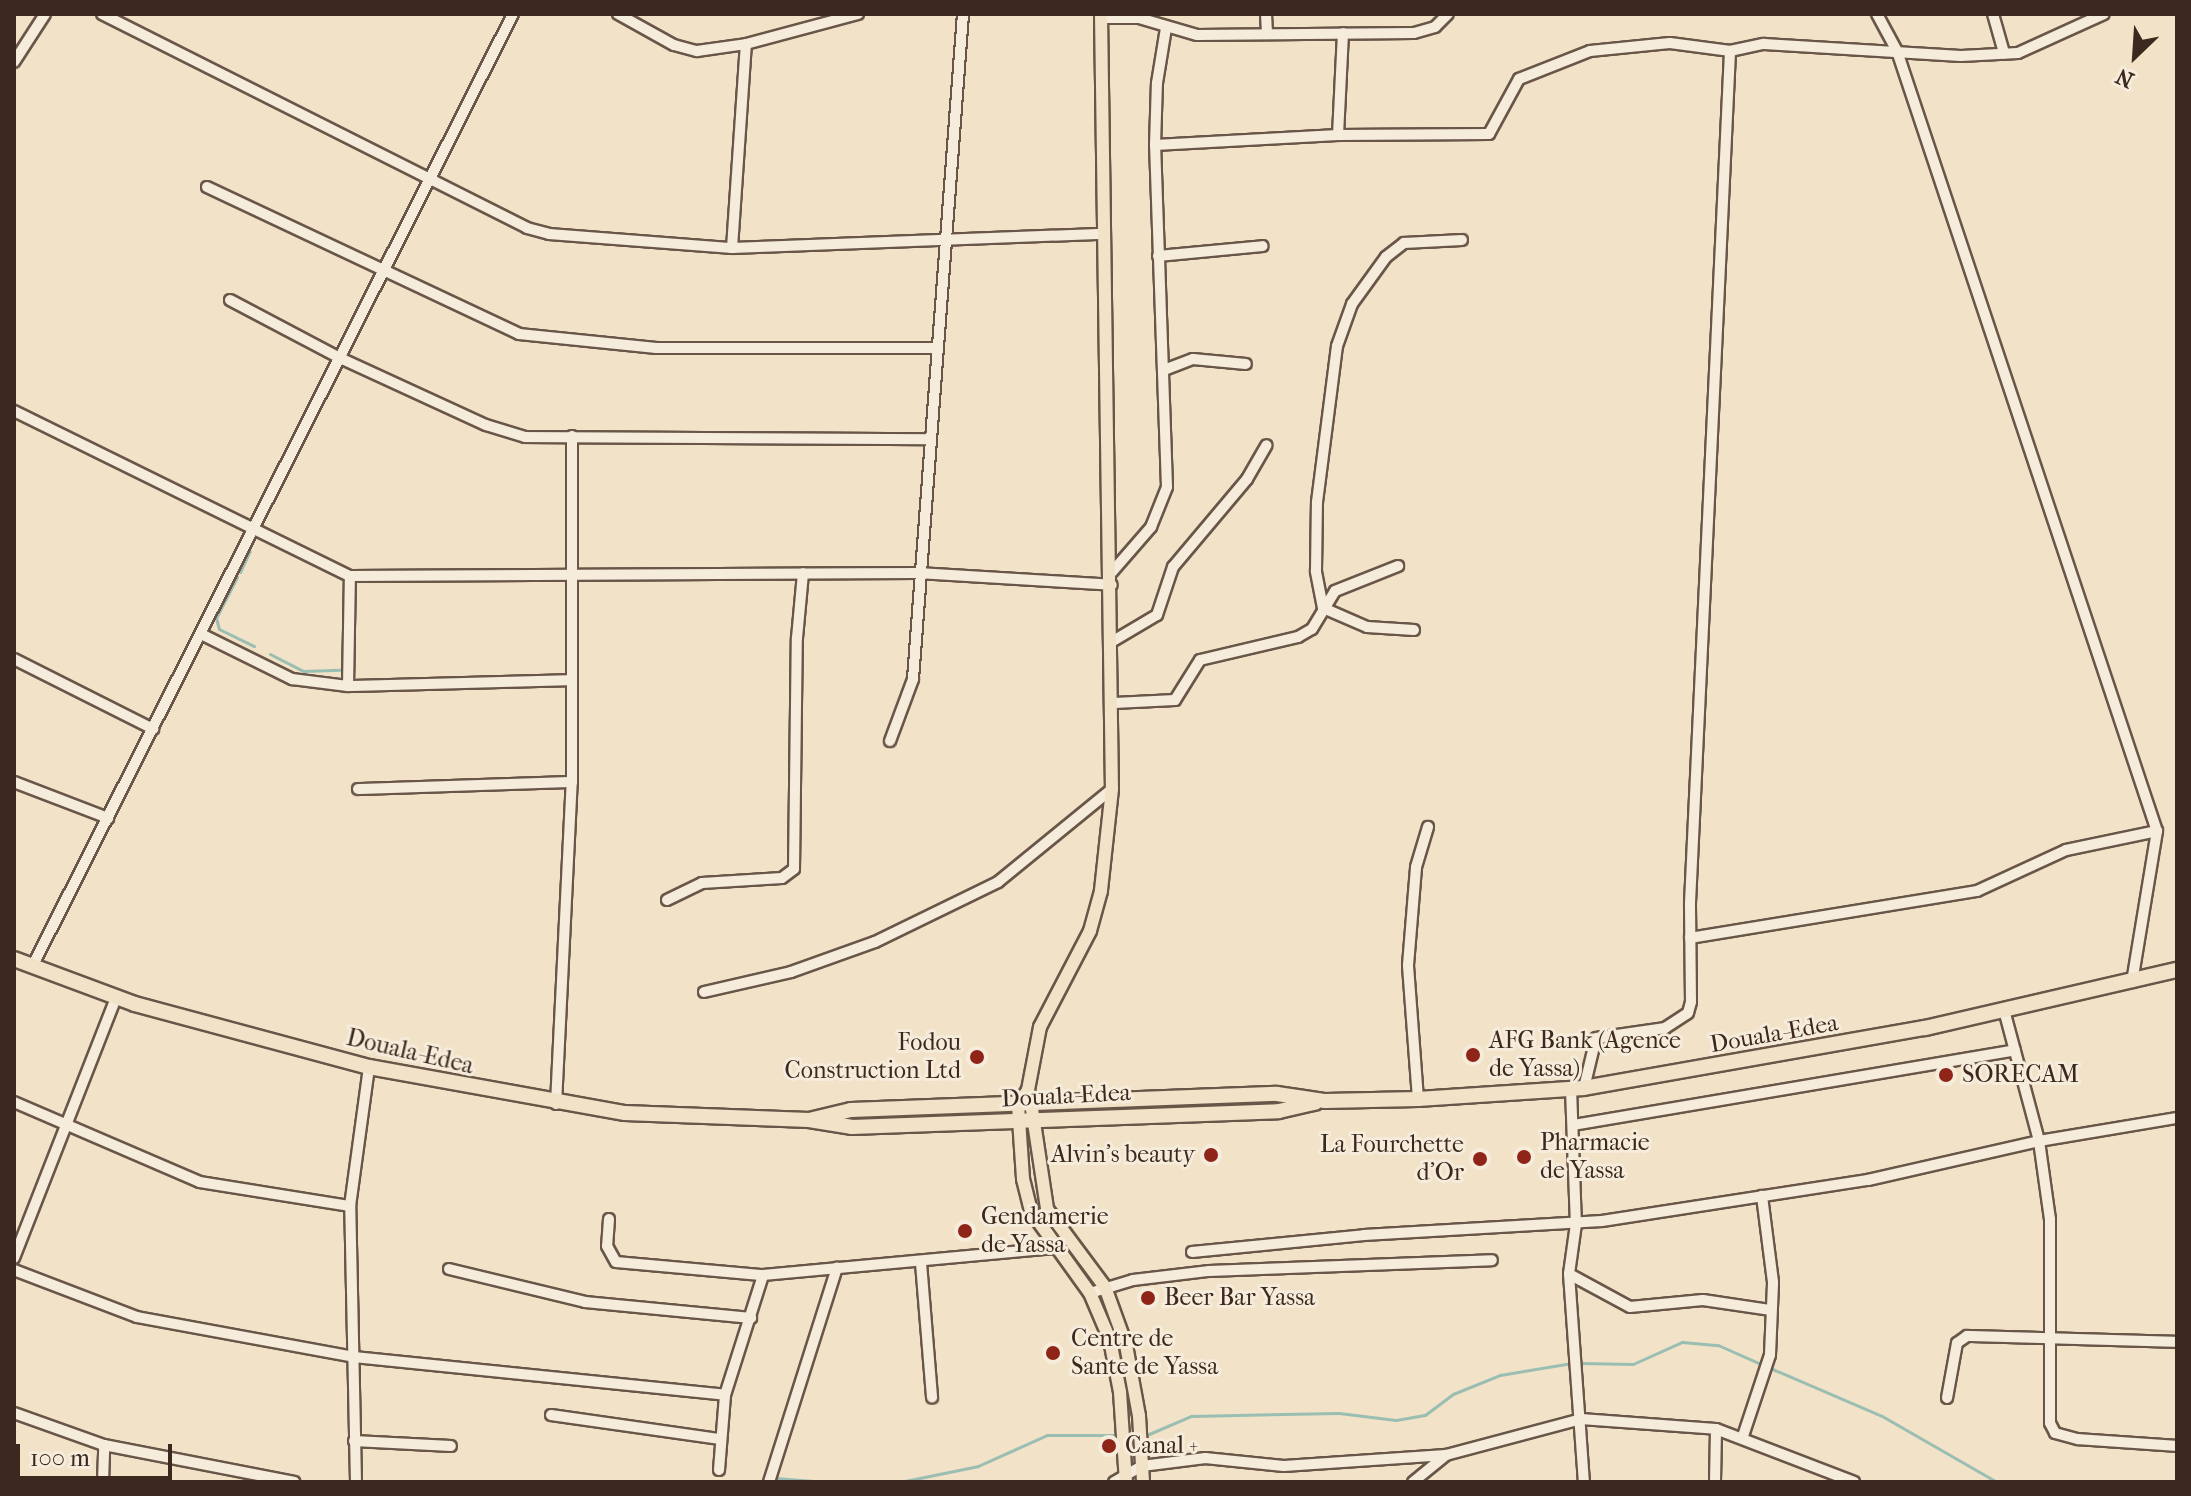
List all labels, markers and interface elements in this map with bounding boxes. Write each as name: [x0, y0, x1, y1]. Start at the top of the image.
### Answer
north arrow: [2095, 16, 2175, 96]
text: N: [2112, 62, 2138, 93]
street label: Douala-Edea: [1708, 1009, 1840, 1059]
street label: Douala-Edea: [344, 1023, 476, 1081]
place label: AFG Bank (Agence de Yassa): [1489, 1027, 1681, 1083]
place label: Fodou Construction Ltd: [784, 1029, 961, 1085]
marker: AFG Bank (Agence de Yassa): [1464, 1046, 1482, 1064]
marker: Fodou Construction Ltd: [968, 1048, 986, 1066]
place label: SORECAM: [1962, 1061, 2079, 1089]
marker: SORECAM: [1937, 1066, 1955, 1084]
street label: Douala-Edea: [1001, 1078, 1131, 1114]
place label: Pharmacie de Yassa: [1540, 1129, 1650, 1185]
place label: La Fourchette d'Or: [1320, 1131, 1464, 1187]
place label: Alvin's beauty: [1051, 1141, 1195, 1169]
marker: Alvin's beauty: [1202, 1146, 1220, 1164]
marker: Pharmacie de Yassa: [1515, 1148, 1533, 1166]
marker: La Fourchette d'Or: [1471, 1150, 1489, 1168]
place label: Gendamerie de Yassa: [981, 1203, 1109, 1259]
marker: Gendamerie de Yassa: [956, 1222, 974, 1240]
place label: Beer Bar Yassa: [1164, 1284, 1315, 1312]
marker: Beer Bar Yassa: [1139, 1289, 1157, 1307]
place label: Centre de Sante de Yassa: [1071, 1325, 1218, 1381]
marker: Centre de Sante de Yassa: [1042, 1342, 1064, 1364]
scale bar: [20, 1428, 176, 1478]
place label: Canal +: [1125, 1432, 1199, 1460]
marker: Canal +: [1100, 1437, 1118, 1455]
text: 100 m: [30, 1444, 90, 1472]

